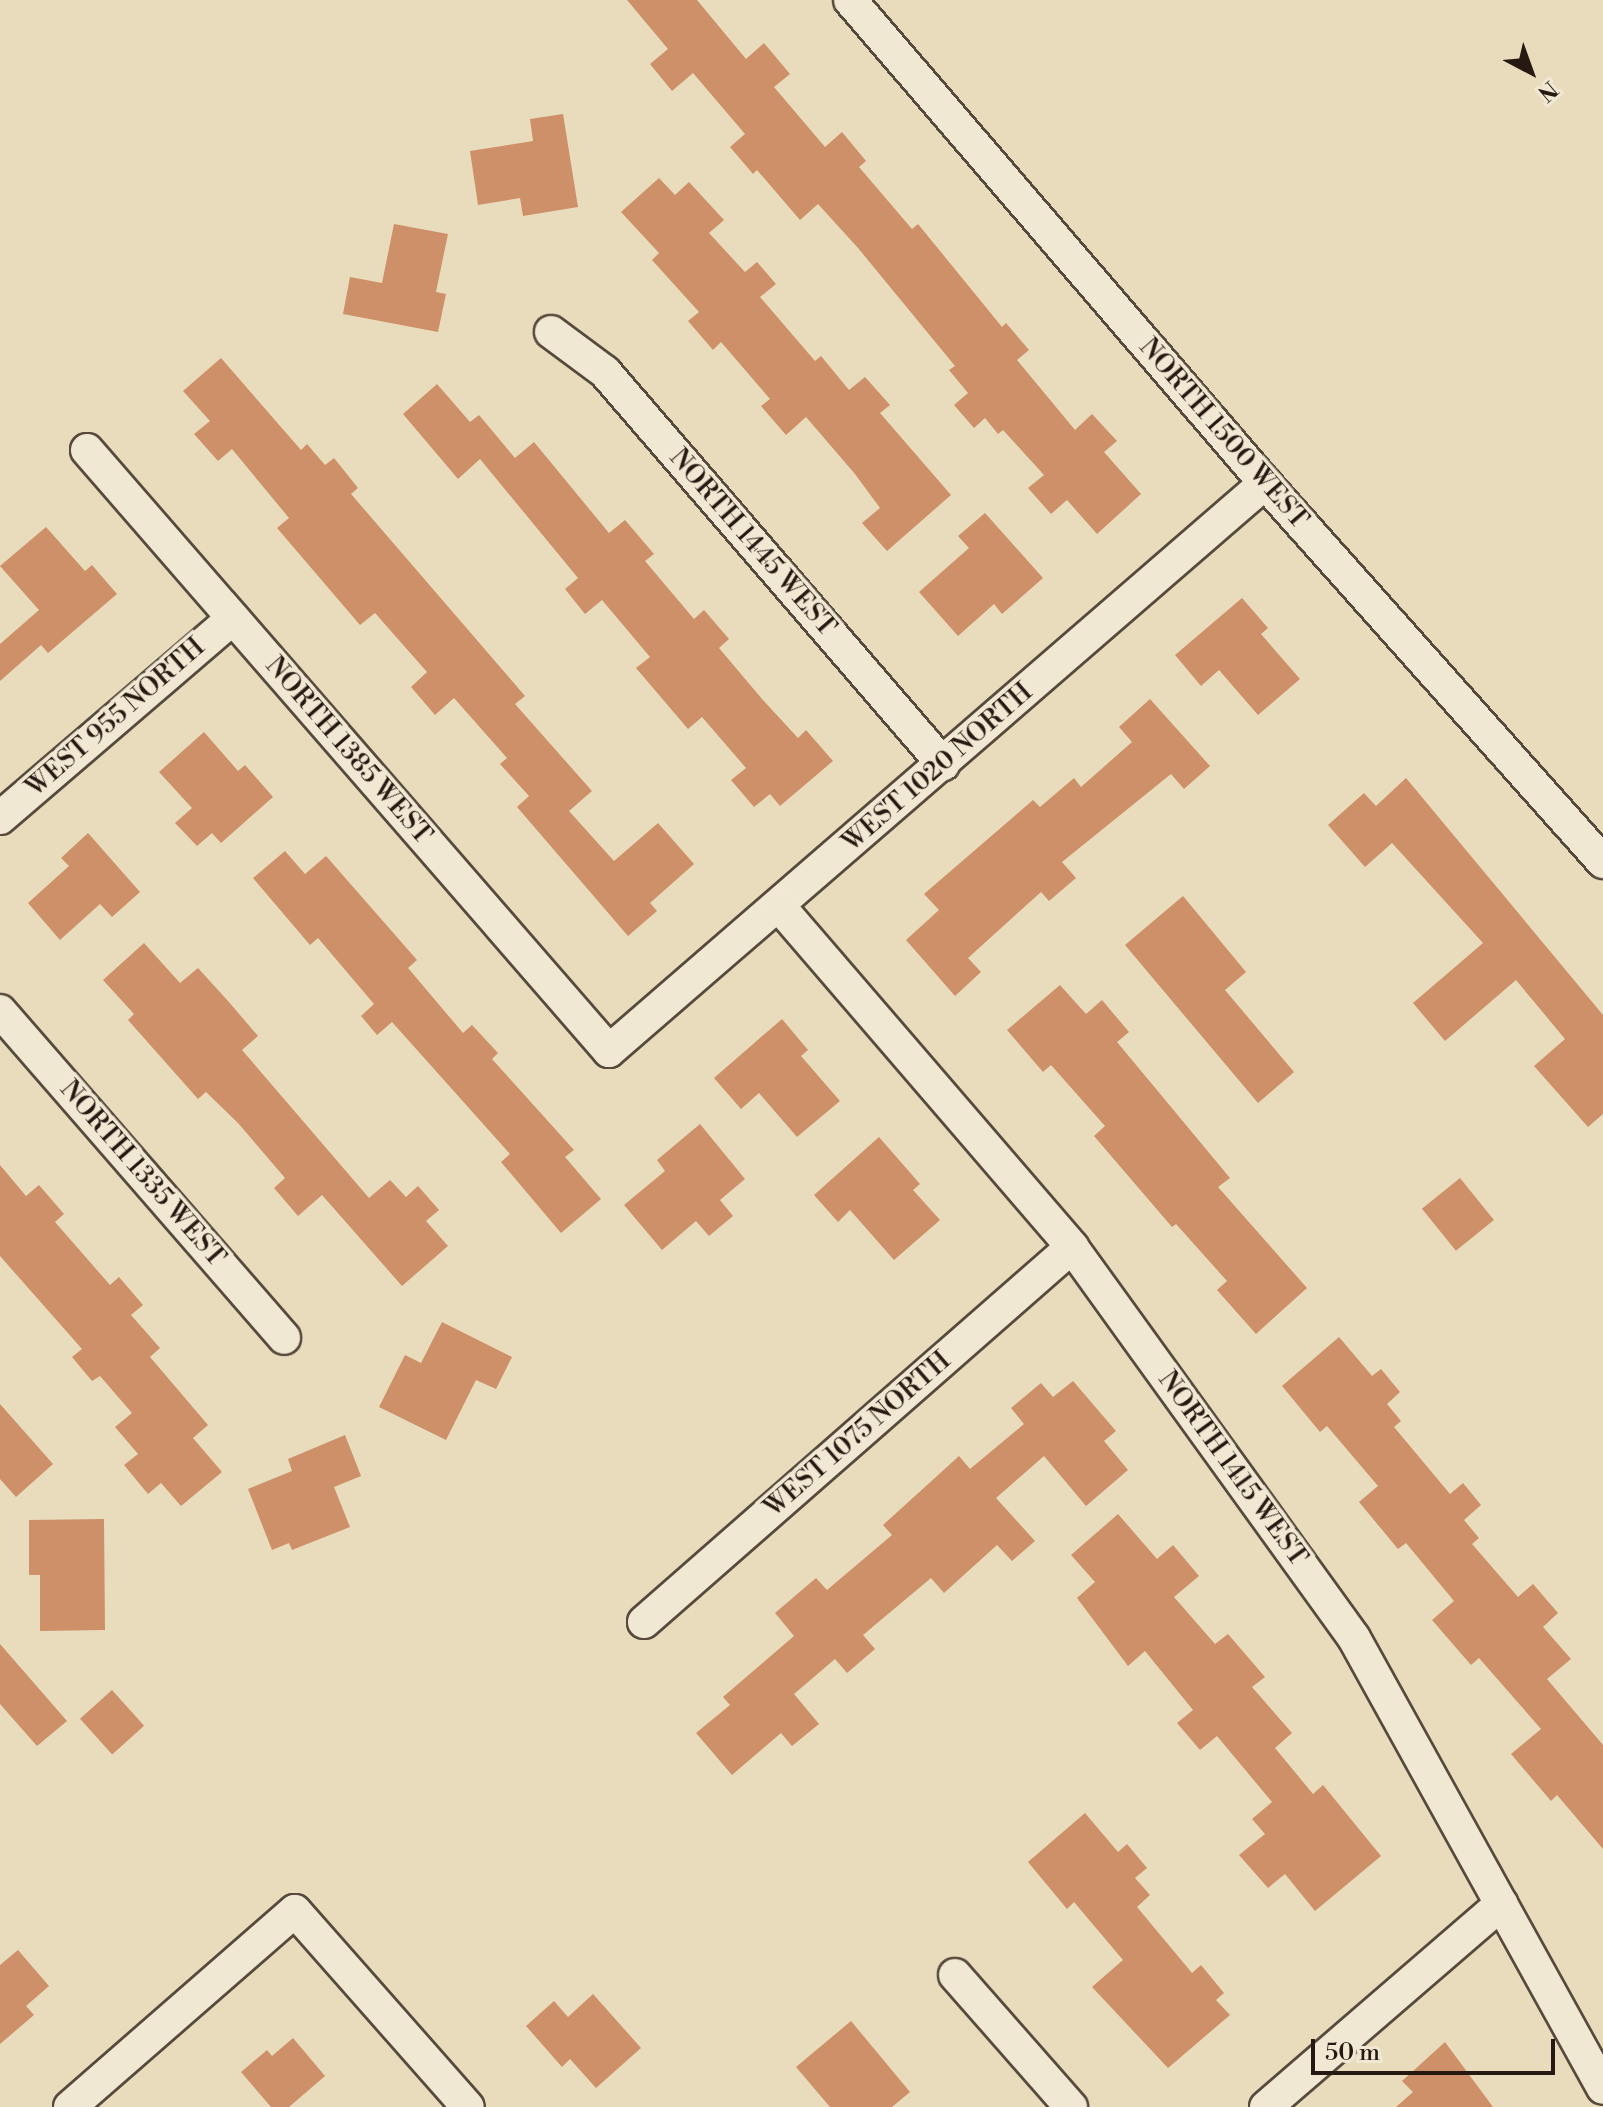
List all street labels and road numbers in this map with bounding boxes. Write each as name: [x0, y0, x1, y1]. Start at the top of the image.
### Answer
street label: NORTH 1500 WEST: [1132, 333, 1314, 535]
street label: NORTH 1445 WEST: [662, 443, 842, 643]
street label: WEST 955 NORTH: [20, 632, 212, 804]
street label: NORTH 1385 WEST: [258, 651, 438, 851]
street label: WEST 1020 NORTH: [837, 677, 1039, 859]
street label: NORTH 1335 WEST: [53, 1075, 231, 1273]
street label: WEST 1075 NORTH: [759, 1346, 957, 1524]
street label: NORTH 1415 WEST: [1151, 1366, 1313, 1572]

